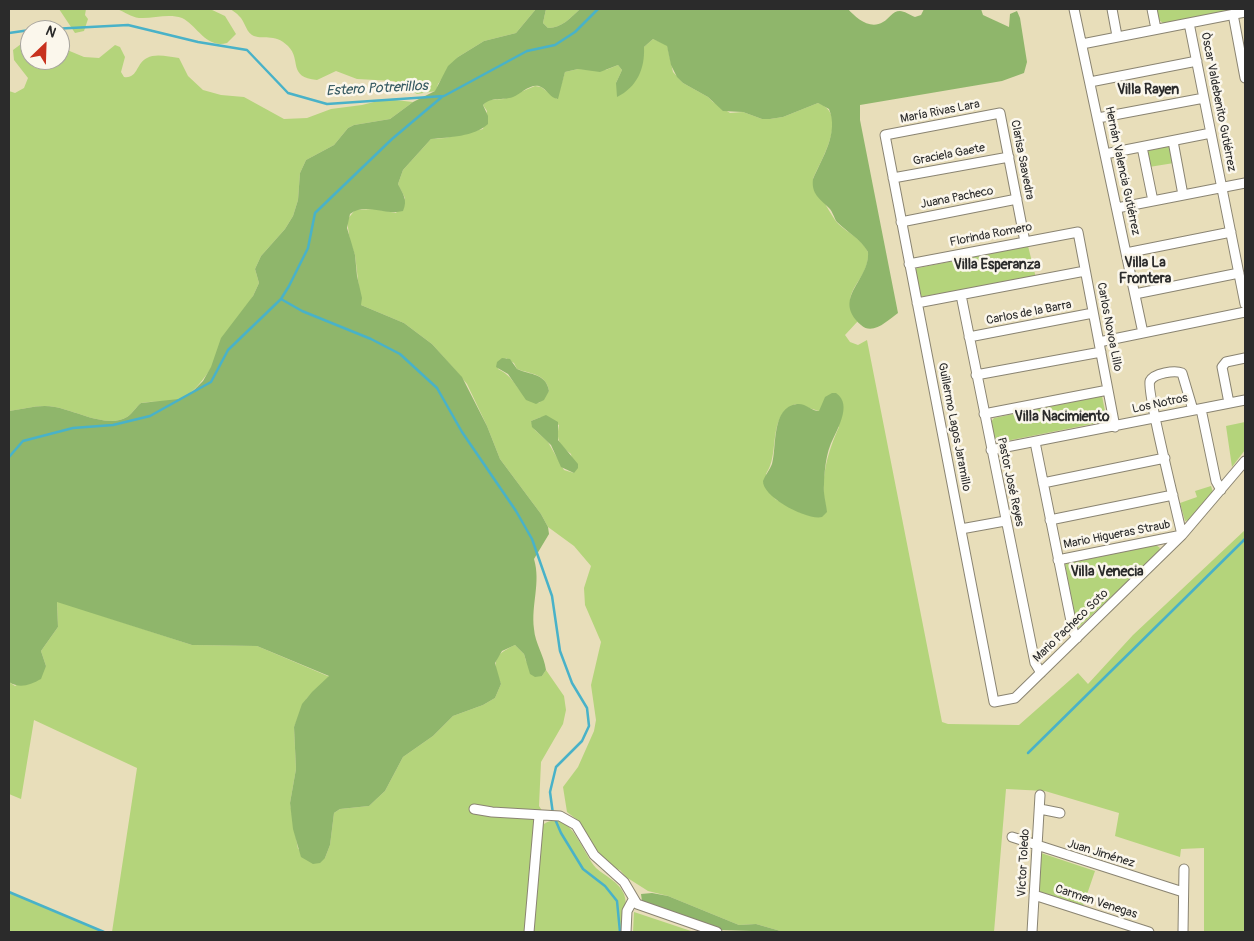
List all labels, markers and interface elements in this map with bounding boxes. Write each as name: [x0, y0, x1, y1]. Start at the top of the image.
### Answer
north arrow: [20, 20, 70, 70]
text: N: [43, 22, 59, 41]
street label: Òscar Valdebenito Gutiérrez: [1197, 31, 1239, 173]
water label: Estero Potrerillos: [326, 78, 428, 100]
district label: Villa Rayen: [1117, 82, 1179, 98]
street label: María Rivas Lara: [899, 97, 981, 127]
street label: Hernán Valencia Gutiérrez: [1101, 105, 1143, 237]
street label: Clarisa Saavedra: [1007, 119, 1037, 201]
street label: Graciela Gaete: [912, 141, 986, 169]
street label: Juana Pacheco: [919, 184, 995, 212]
street label: Florinda Romero: [949, 220, 1033, 250]
district label: Villa La Frontera: [1119, 255, 1171, 288]
district label: Villa Esperanza: [954, 257, 1040, 273]
street label: Carlos Novoa Lillo: [1093, 281, 1125, 373]
street label: Carlos de la Barra: [985, 298, 1073, 328]
street label: Guillermo Lagos Jaramillo: [934, 361, 974, 493]
street label: Los Notros: [1131, 391, 1189, 417]
district label: Villa Nacimiento: [1015, 409, 1109, 425]
street label: Pastor José Reyes: [994, 436, 1026, 528]
street label: Mario Higueras Straub: [1062, 518, 1172, 552]
district label: Villa Venecia: [1070, 564, 1144, 580]
street label: Mario Pacheco Soto: [1030, 586, 1112, 666]
street label: Víctor Toledo: [1015, 829, 1033, 897]
street label: Juan Jiménez: [1065, 837, 1137, 871]
street label: Carmen Venegas: [1053, 882, 1139, 922]

